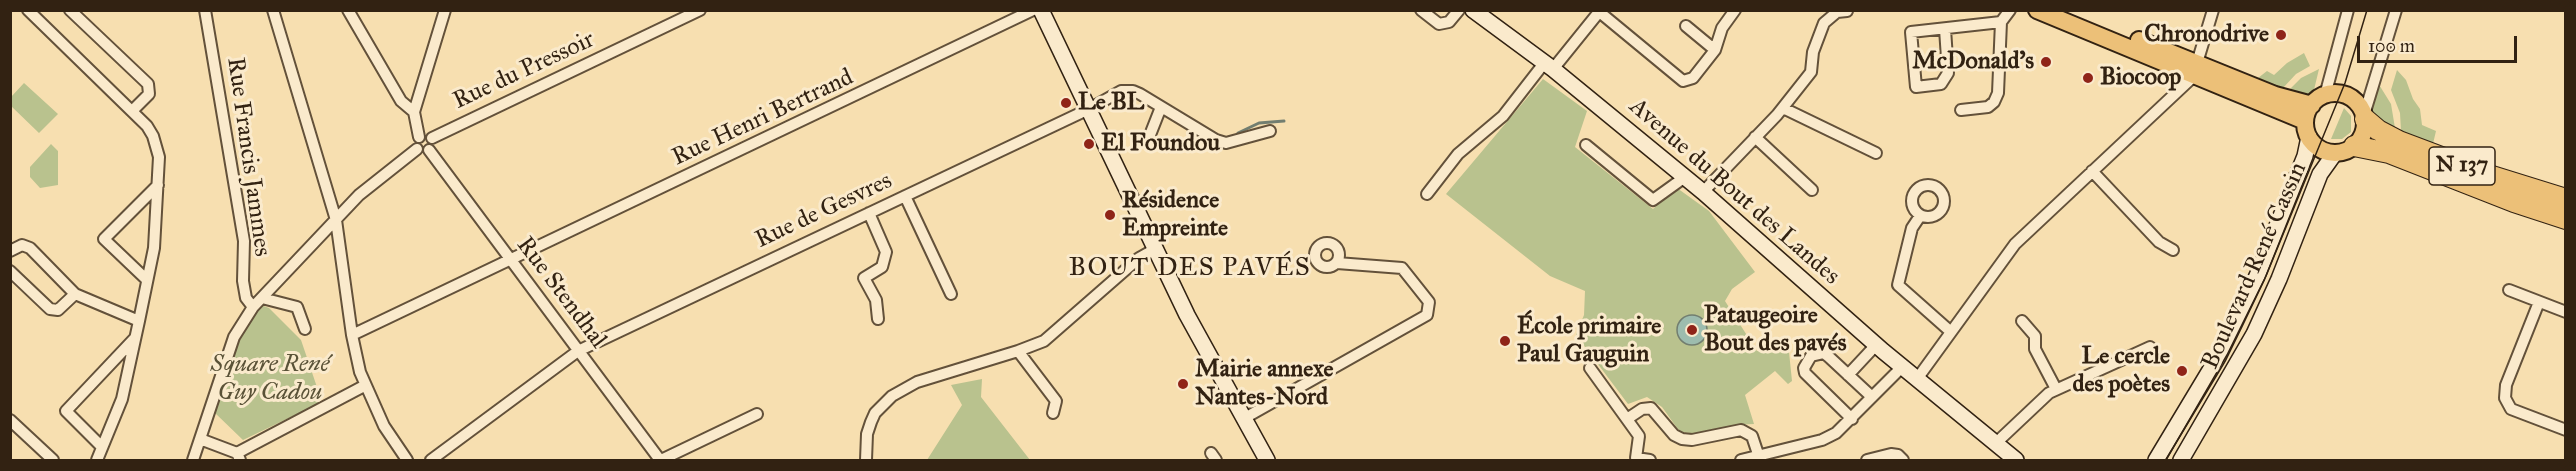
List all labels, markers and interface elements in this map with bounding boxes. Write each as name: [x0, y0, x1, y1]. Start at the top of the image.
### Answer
place label: Chronodrive: [2144, 21, 2269, 49]
scale bar: [2360, 24, 2520, 62]
street label: Rue du Pressoir: [449, 26, 599, 116]
marker: Chronodrive: [2274, 28, 2288, 42]
text: 100 m: [2368, 35, 2415, 57]
place label: McDonald's: [1912, 48, 2034, 76]
marker: McDonald's: [2039, 55, 2053, 69]
street label: Rue Francis Jammes: [220, 56, 276, 258]
street label: Rue Henri Bertrand: [668, 63, 858, 173]
place label: Biocoop: [2100, 64, 2181, 92]
marker: Biocoop: [2081, 71, 2095, 85]
place label: Le BL: [1078, 89, 1144, 117]
street label: Avenue du Bout des Landes: [1623, 93, 1845, 291]
marker: Le BL: [1059, 96, 1073, 110]
place label: El Foundou: [1101, 130, 1220, 158]
marker: El Foundou: [1082, 137, 1096, 151]
road number: N 137: [2429, 147, 2495, 185]
street label: Boulevard René Cassin: [2196, 158, 2314, 374]
street label: Rue de Gesvres: [751, 167, 897, 255]
place label: Résidence Empreinte: [1122, 187, 1228, 243]
marker: Résidence Empreinte: [1103, 208, 1117, 222]
street label: Rue Stendhal: [510, 232, 612, 354]
district label: BOUT DES PAVÉS: [1069, 253, 1311, 285]
place label: Pataugeoire Bout des pavés: [1704, 302, 1846, 358]
place label: École primaire Paul Gauguin: [1517, 313, 1661, 369]
marker: Pataugeoire Bout des pavés: [1685, 323, 1699, 337]
marker: École primaire Paul Gauguin: [1498, 334, 1512, 348]
place label: Le cercle des poètes: [2072, 343, 2170, 399]
park label: Square René Guy Cadou: [211, 351, 329, 407]
place label: Mairie annexe Nantes-Nord: [1195, 356, 1334, 412]
marker: Le cercle des poètes: [2175, 364, 2189, 378]
marker: Mairie annexe Nantes-Nord: [1176, 377, 1190, 391]

